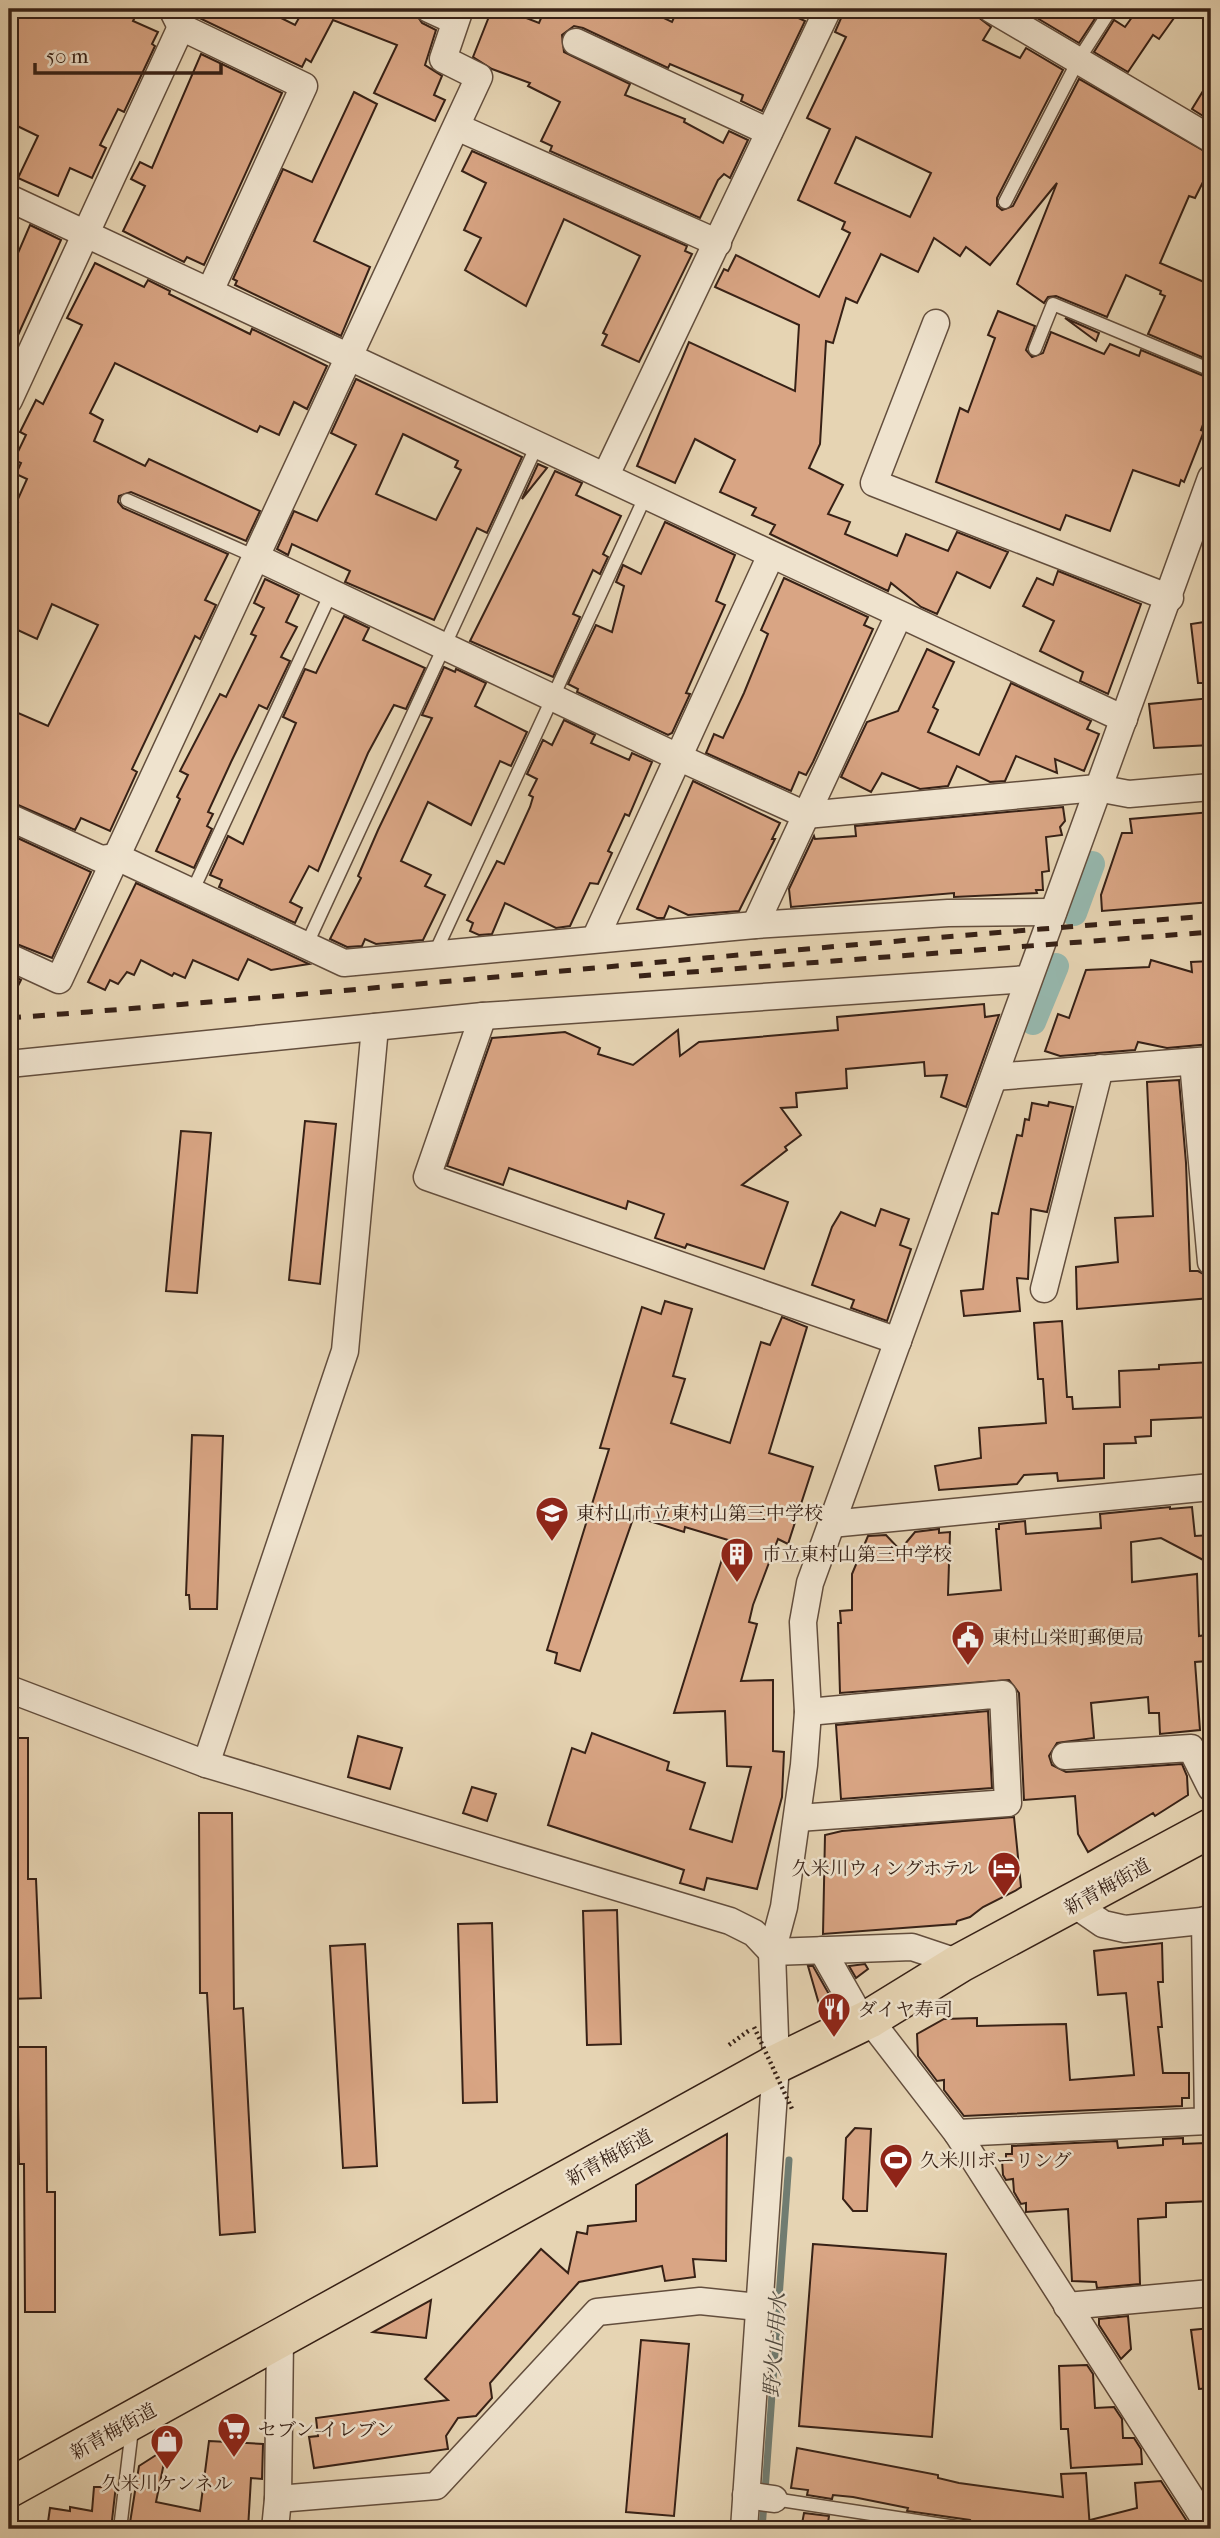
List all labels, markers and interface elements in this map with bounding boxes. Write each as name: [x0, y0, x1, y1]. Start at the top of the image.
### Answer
scale bar: [35, 32, 220, 76]
text: 50 m: [46, 44, 89, 68]
school or university icon: 東村山市立東村山第三中学校: [533, 1494, 571, 1543]
place label: 東村山市立東村山第三中学校: [576, 1503, 823, 1525]
building icon: 市立東村山第三中学校: [718, 1535, 756, 1584]
place label: 市立東村山第三中学校: [762, 1544, 952, 1566]
public building icon: 東村山栄町郵便局: [949, 1618, 987, 1667]
place label: 東村山栄町郵便局: [992, 1627, 1144, 1649]
hotel icon: 久米川ウィングホテル: [985, 1849, 1023, 1898]
street label: 新青梅街道: [1061, 1854, 1154, 1920]
place label: 久米川ウィングホテル: [791, 1858, 979, 1880]
restaurant icon: ダイヤ寿司: [815, 1990, 853, 2039]
place label: ダイヤ寿司: [858, 1999, 953, 2021]
street label: 新青梅街道: [563, 2125, 656, 2191]
sports icon: 久米川ボーリング: [877, 2141, 915, 2190]
place label: 久米川ボーリング: [920, 2150, 1072, 2172]
water label: 野火止用水: [759, 2290, 791, 2398]
street label: 新青梅街道: [67, 2399, 160, 2465]
supermarket icon: セブン-イレブン: [215, 2410, 253, 2459]
place label: セブン-イレブン: [258, 2419, 394, 2441]
shop icon: 久米川ケンネル: [148, 2422, 186, 2471]
place label: 久米川ケンネル: [101, 2473, 233, 2495]

